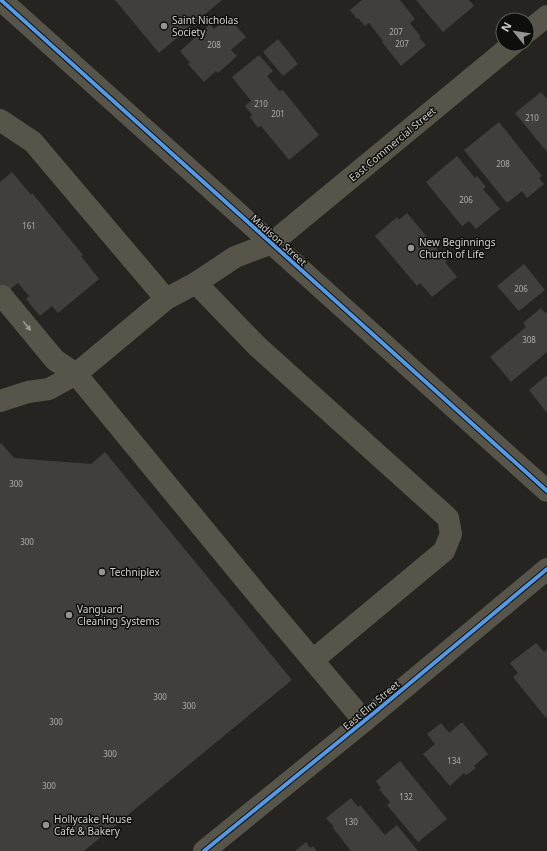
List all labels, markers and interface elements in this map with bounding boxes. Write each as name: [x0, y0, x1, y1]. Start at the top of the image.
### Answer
north arrow: [495, 12, 535, 52]
place label: Saint Nicholas Society: [172, 13, 238, 39]
text: N: [497, 19, 515, 34]
marker: Saint Nicholas Society: [159, 21, 169, 31]
house number: 207: [389, 26, 403, 37]
house number: 207: [395, 38, 409, 49]
house number: 208: [207, 39, 221, 50]
house number: 210: [254, 98, 268, 109]
street label: East Commercial Street: [346, 103, 439, 184]
house number: 201: [271, 108, 285, 119]
house number: 210: [525, 112, 539, 123]
house number: 208: [496, 158, 510, 169]
house number: 206: [459, 194, 473, 205]
street label: Madison Street: [248, 211, 310, 269]
house number: 161: [22, 220, 36, 231]
place label: New Beginnings Church of Life: [419, 235, 496, 261]
marker: New Beginnings Church of Life: [406, 243, 416, 253]
house number: 206: [514, 283, 528, 294]
one-way arrow: [23, 320, 31, 331]
house number: 308: [522, 334, 536, 345]
house number: 300: [9, 478, 23, 489]
house number: 300: [20, 536, 34, 547]
place label: Techniplex: [110, 565, 160, 579]
marker: Techniplex: [97, 567, 107, 577]
place label: Vanguard Cleaning Systems: [77, 602, 160, 628]
marker: Vanguard Cleaning Systems: [64, 610, 74, 620]
street label: East Elm Street: [340, 677, 403, 733]
house number: 300: [153, 691, 167, 702]
house number: 300: [182, 700, 196, 711]
house number: 300: [49, 716, 63, 727]
house number: 300: [103, 748, 117, 759]
house number: 134: [447, 755, 461, 766]
house number: 300: [42, 780, 56, 791]
house number: 132: [399, 791, 413, 802]
place label: Hollycake House Café & Bakery: [54, 812, 132, 838]
house number: 130: [344, 816, 358, 827]
marker: Hollycake House Café & Bakery: [41, 820, 51, 830]

